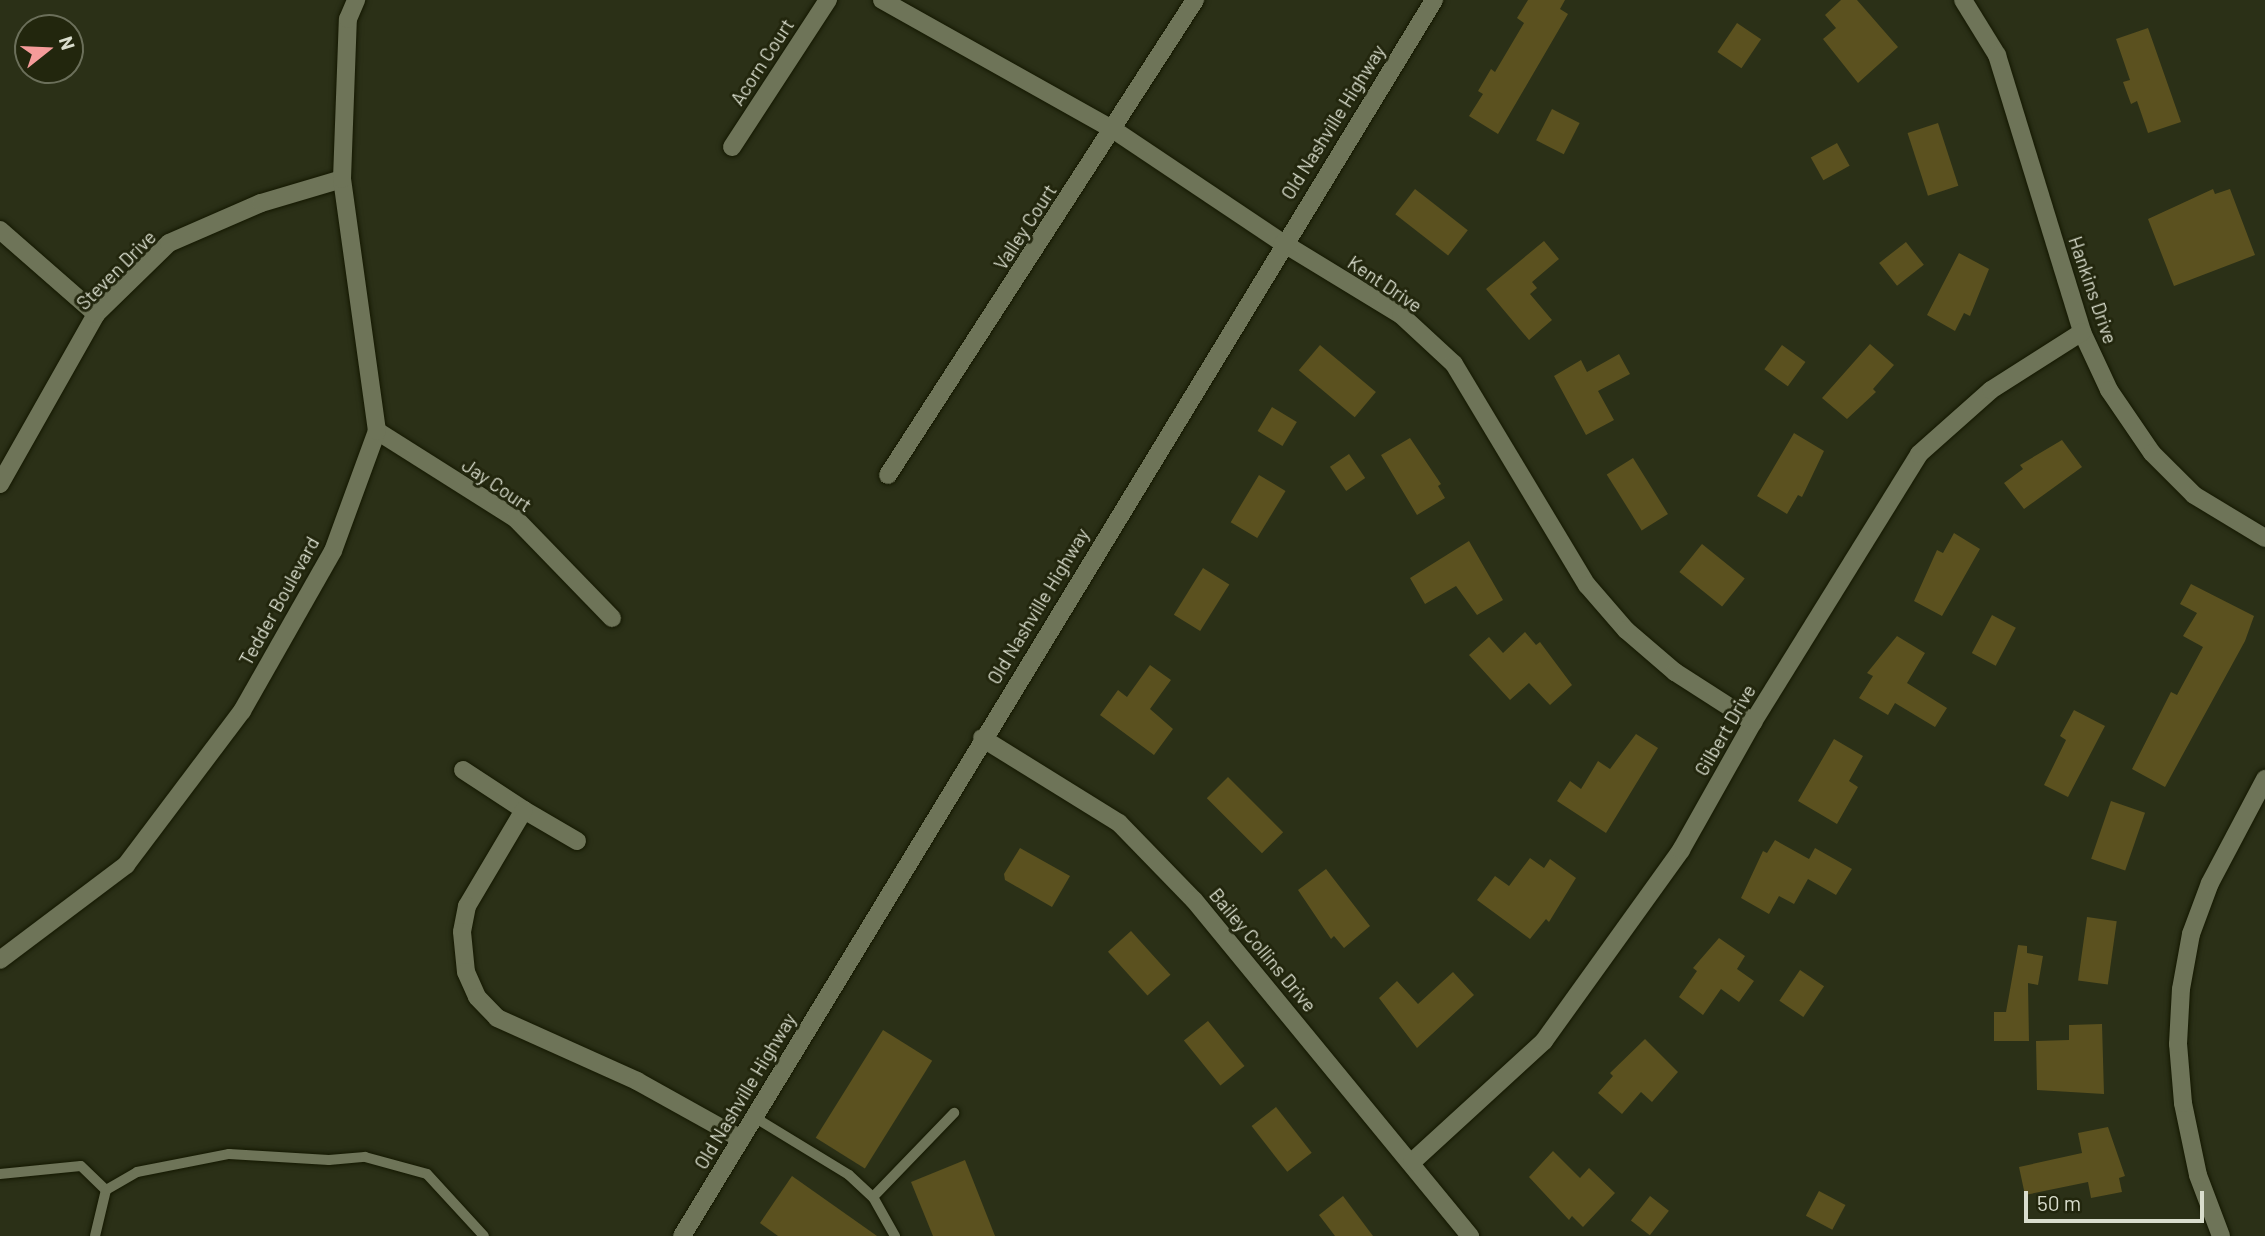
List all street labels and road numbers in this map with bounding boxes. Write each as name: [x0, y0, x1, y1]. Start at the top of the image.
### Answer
street label: Acorn Court: [726, 14, 798, 110]
street label: Old Nashville Highway: [1276, 40, 1390, 204]
street label: Valley Court: [989, 180, 1061, 274]
street label: Steven Drive: [72, 226, 160, 314]
street label: Hankins Drive: [2064, 233, 2122, 347]
street label: Kent Drive: [1343, 251, 1427, 317]
street label: Jay Court: [458, 453, 536, 517]
street label: Old Nashville Highway: [982, 524, 1094, 688]
street label: Tedder Boulevard: [234, 533, 324, 669]
street label: Gilbert Drive: [1690, 680, 1760, 780]
street label: Bailey Collins Drive: [1205, 884, 1321, 1016]
street label: Old Nashville Highway: [689, 1009, 801, 1173]

